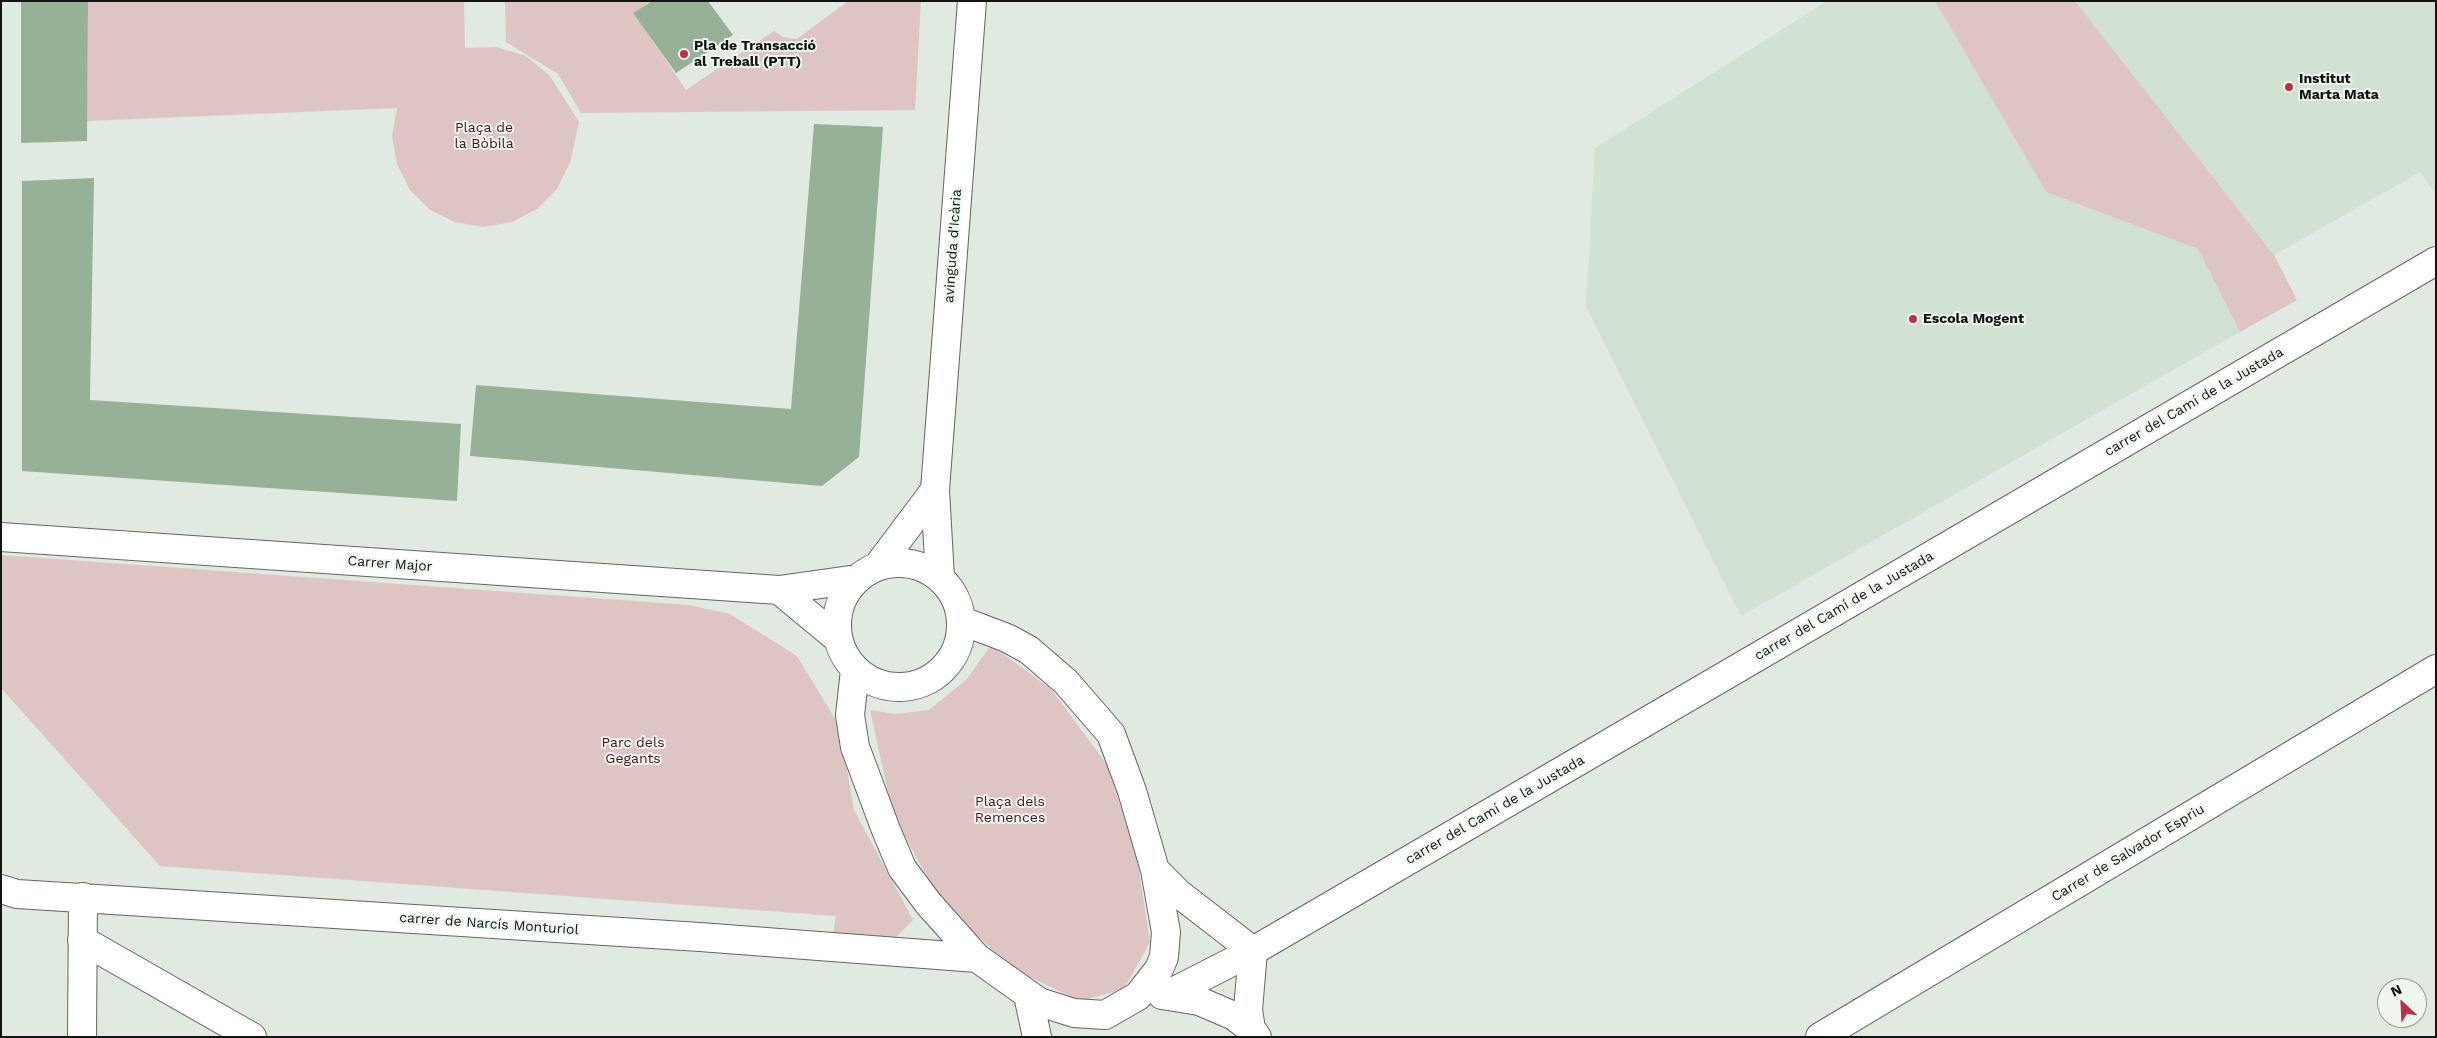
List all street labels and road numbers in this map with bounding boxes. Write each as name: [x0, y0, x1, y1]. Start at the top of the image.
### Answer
street label: avinguda d'Icària: [941, 188, 965, 304]
street label: carrer del Camí de la Justada: [2102, 344, 2286, 460]
street label: carrer del Camí de la Justada: [1752, 548, 1936, 664]
street label: Carrer Major: [347, 553, 433, 575]
street label: carrer del Camí de la Justada: [1403, 752, 1587, 868]
street label: Carrer de Salvador Espriu: [2048, 801, 2208, 905]
street label: carrer de Narcís Monturiol: [399, 909, 579, 939]

